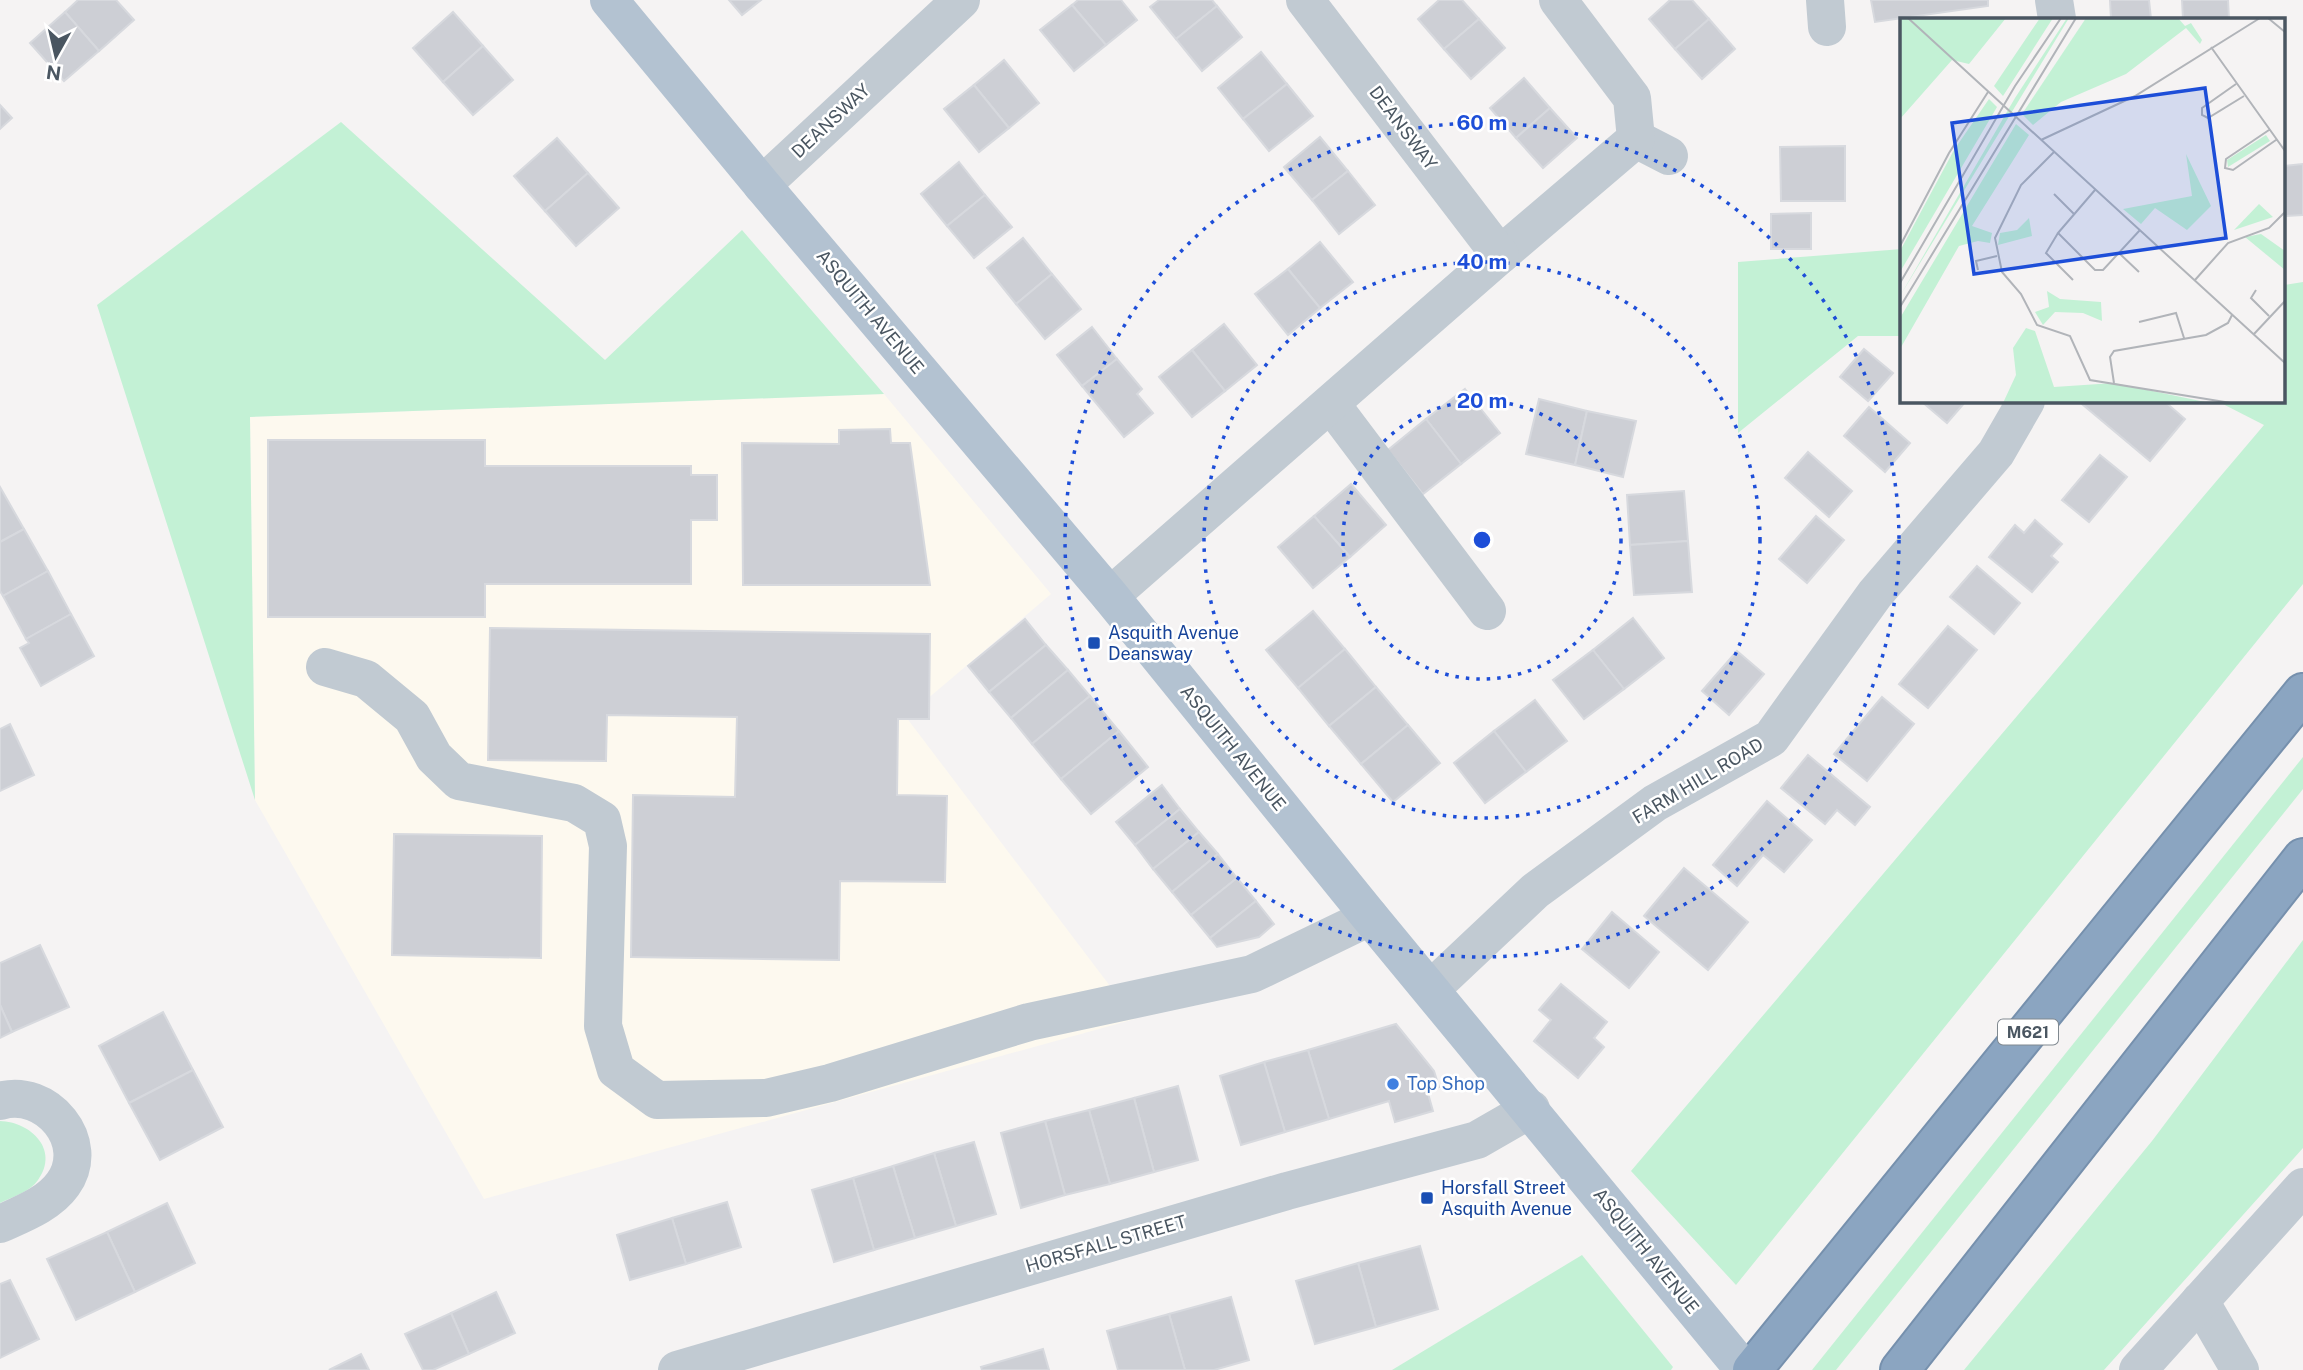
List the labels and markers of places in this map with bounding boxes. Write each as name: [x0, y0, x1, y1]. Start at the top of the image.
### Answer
centre of rings: [1470, 528, 1494, 552]
place label: Asquith Avenue Deansway: [1108, 622, 1239, 664]
marker: Asquith Avenue Deansway: [1086, 635, 1102, 651]
place label: Top Shop: [1407, 1073, 1485, 1094]
marker: Top Shop: [1385, 1076, 1401, 1092]
place label: Horsfall Street Asquith Avenue: [1441, 1177, 1572, 1219]
marker: Horsfall Street Asquith Avenue: [1419, 1190, 1435, 1206]

